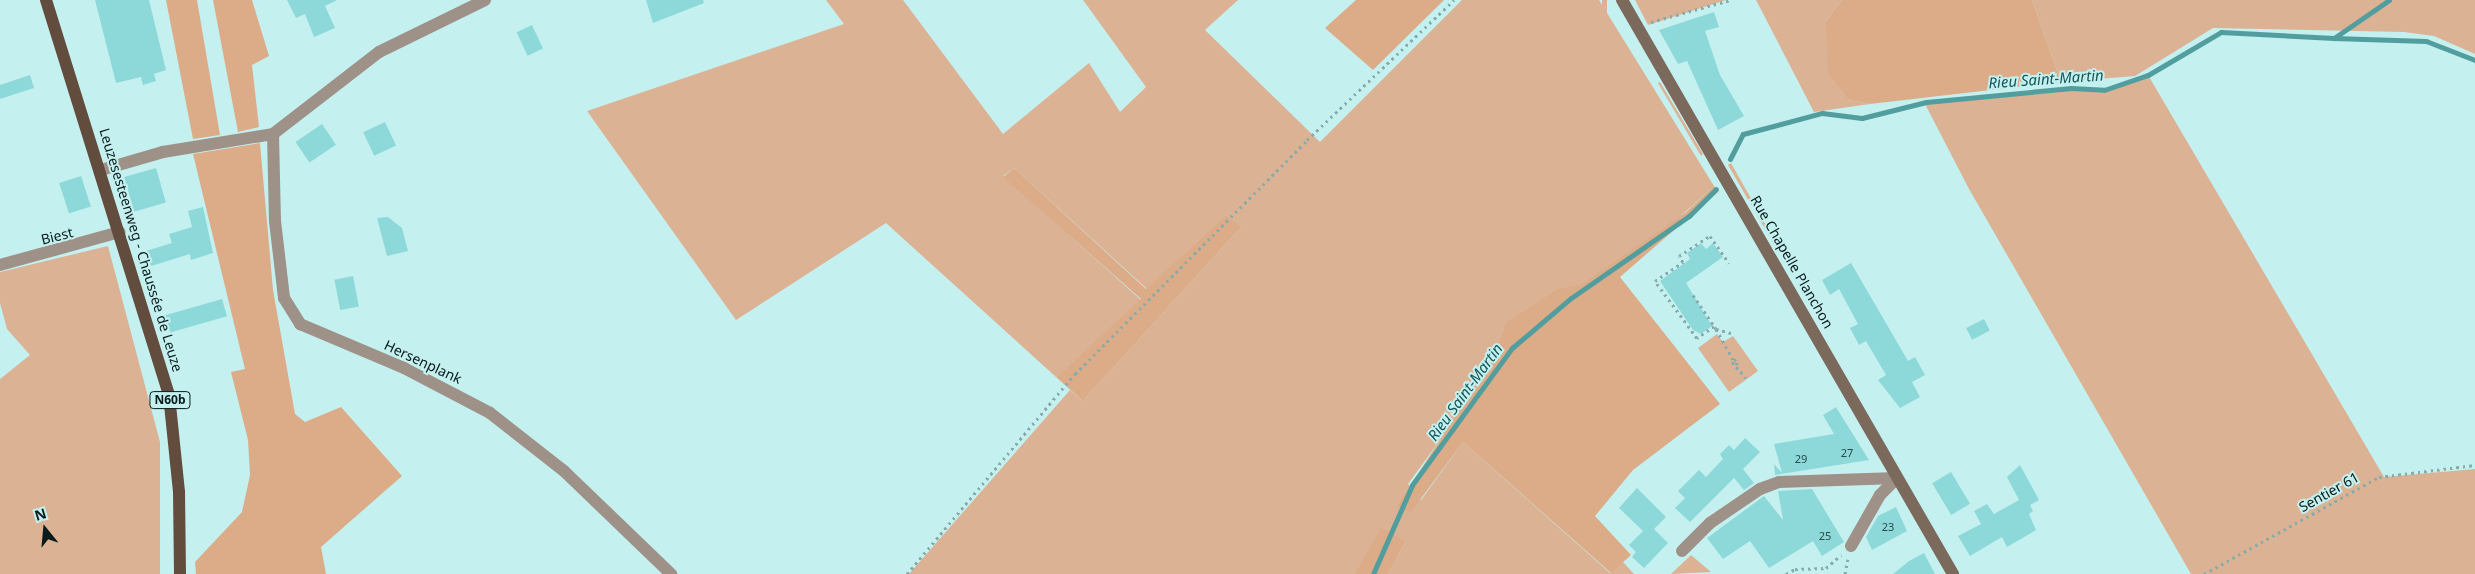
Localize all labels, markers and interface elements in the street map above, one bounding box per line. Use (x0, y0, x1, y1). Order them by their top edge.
water label: Rieu Saint-Martin (1988, 66, 2104, 92)
street label: Leuzesesteenweg - Chaussée de Leuze (96, 126, 186, 374)
street label: Rue Chapelle Planchon (1747, 193, 1837, 331)
street label: Biest (39, 224, 75, 248)
street label: Hersenplank (382, 337, 464, 387)
water label: Rieu Saint-Martin (1424, 340, 1506, 444)
road number: N60b (149, 390, 191, 410)
house number: 27 (1841, 446, 1853, 460)
house number: 29 (1795, 452, 1807, 466)
street label: Sentier 61 (2296, 469, 2362, 515)
text: N (32, 503, 49, 525)
north arrow (20, 504, 70, 554)
house number: 23 (1882, 520, 1894, 534)
house number: 25 (1819, 529, 1831, 543)

